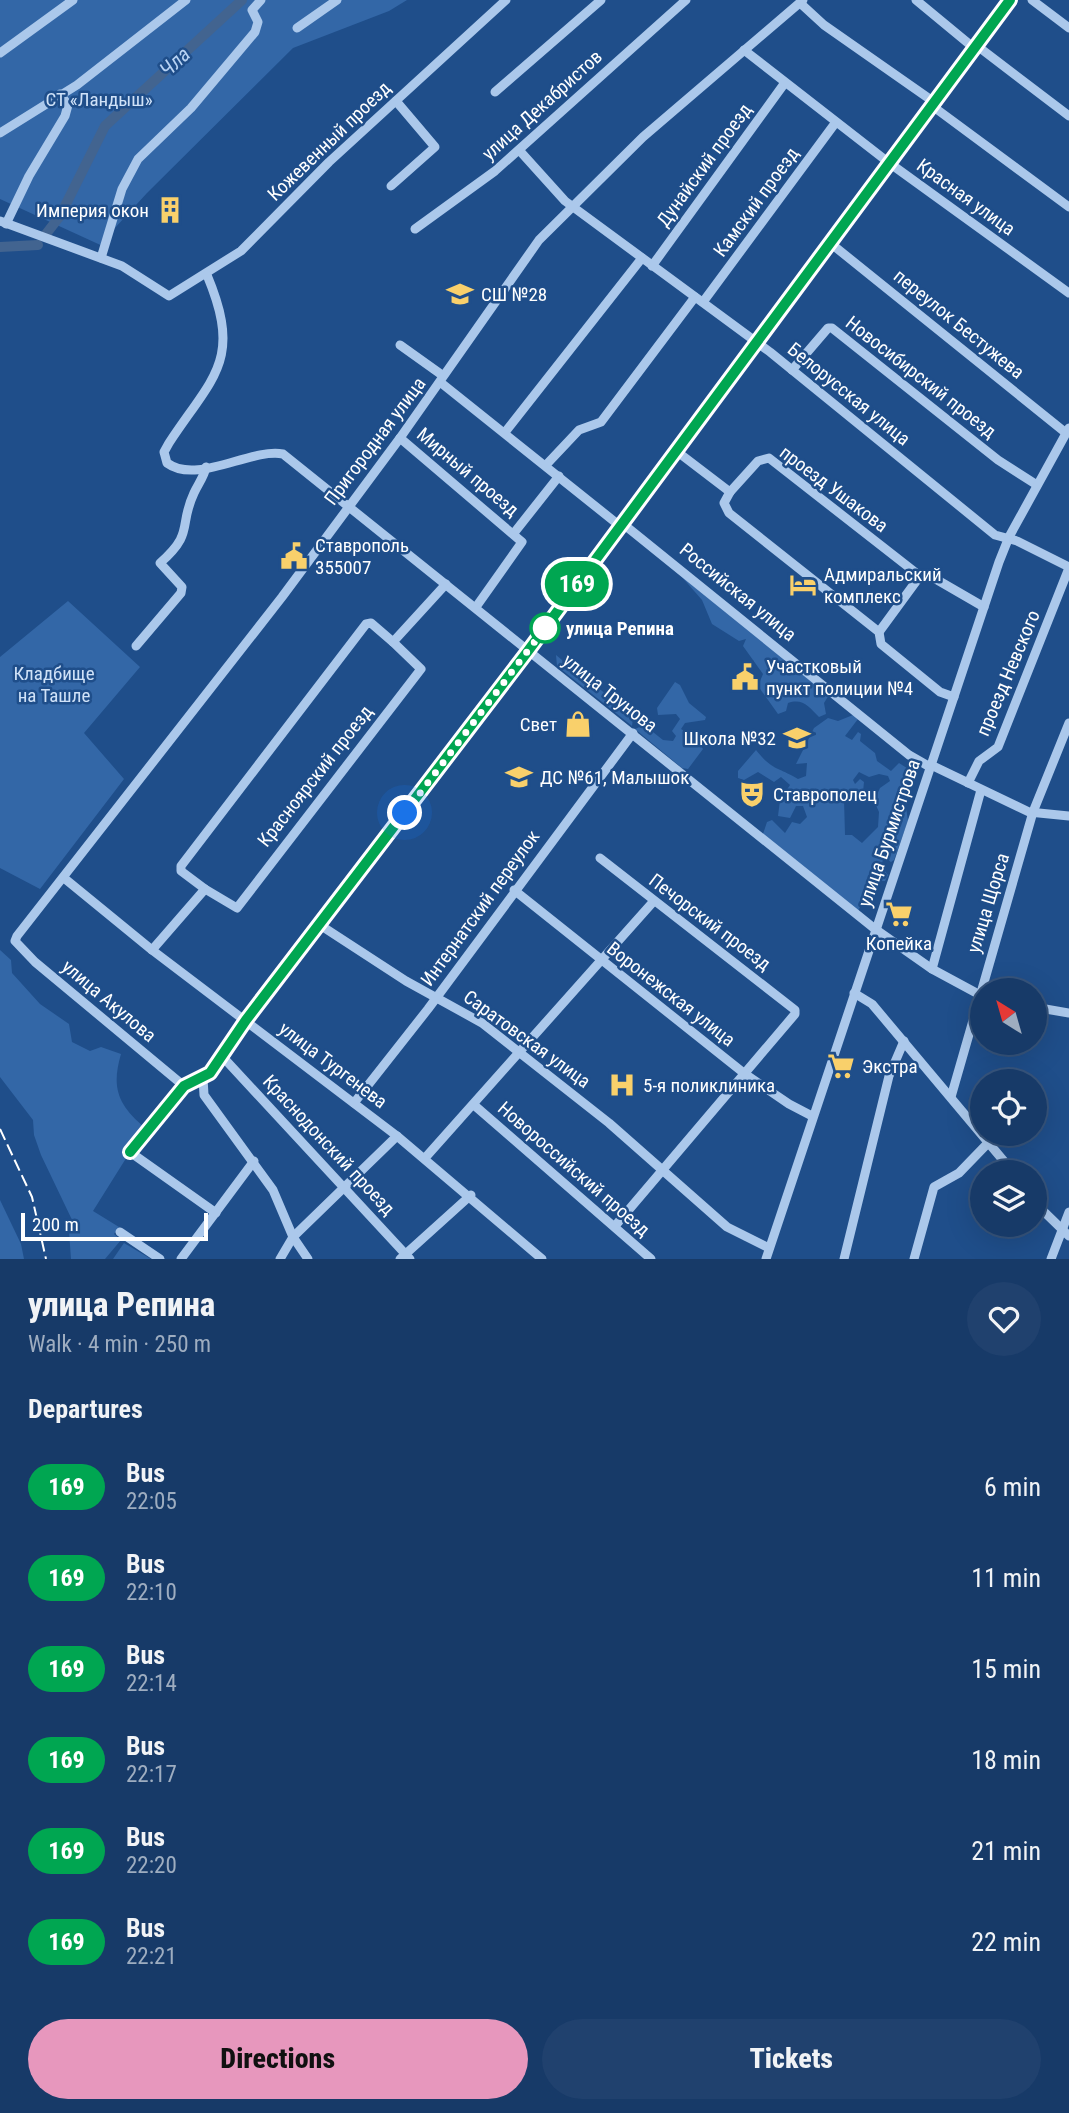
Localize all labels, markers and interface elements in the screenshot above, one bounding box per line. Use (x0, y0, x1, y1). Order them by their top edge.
water label: Чла (155, 42, 195, 82)
street label: улица Декабристов (477, 45, 607, 165)
street label: Кожевенный проезд (263, 76, 395, 206)
park label: СТ «Ландыш» (45, 88, 153, 111)
street label: Дунайский проезд (652, 99, 756, 231)
street label: Камский проезд (709, 143, 803, 261)
street label: Красная улица (912, 154, 1020, 240)
building icon: Империя окон (155, 195, 185, 225)
place label: Империя окон (36, 199, 149, 222)
street label: переулок Бестужева (889, 264, 1029, 384)
school or university icon: СШ №28 (445, 279, 475, 309)
place label: СШ №28 (481, 283, 547, 306)
street label: Новосибирский проезд (841, 311, 1001, 443)
street label: Белорусская улица (783, 338, 915, 450)
street label: Пригородная улица (319, 373, 431, 509)
street label: Мирный проезд (412, 423, 524, 521)
street label: проезд Ушакова (775, 441, 893, 537)
place label: Ставрополь 355007 (315, 534, 409, 579)
street label: Российская улица (675, 538, 801, 646)
public building icon: Ставрополь 355007 (279, 541, 309, 571)
line badge: 169 (537, 561, 617, 607)
place label: Адмиральский комплекс (824, 563, 942, 608)
text: 169 (559, 570, 595, 598)
hotel icon: Адмиральский комплекс (788, 570, 818, 600)
street label: проезд Невского (971, 607, 1045, 739)
marker: улица Репина (530, 613, 560, 643)
place label: улица Репина (566, 617, 674, 640)
street label: улица Трунова (558, 649, 662, 737)
place label: Участковый пункт полиции №4 (766, 655, 913, 700)
park label: Кладбище на Ташле (13, 662, 95, 707)
public building icon: Участковый пункт полиции №4 (730, 662, 760, 692)
street label: Красноярский проезд (253, 701, 377, 851)
shop icon: Свет (563, 709, 593, 739)
place label: Свет (520, 713, 557, 736)
school or university icon: Школа №32 (782, 723, 812, 753)
place label: Школа №32 (683, 727, 776, 750)
street label: улица Бурмистрова (853, 756, 925, 910)
school or university icon: ДС №61, Малышок (504, 762, 534, 792)
place label: ДС №61, Малышок (540, 766, 689, 789)
theatre icon: Ставрополец (737, 779, 767, 809)
place label: Ставрополец (773, 783, 877, 806)
your location (387, 795, 422, 830)
street label: Интернатский переулок (416, 825, 544, 991)
street label: улица Щорса (962, 850, 1014, 956)
street label: Печорский проезд (645, 869, 775, 975)
supermarket icon: Копейка (884, 899, 914, 929)
place label: Копейка (866, 932, 932, 955)
street label: Воронежская улица (602, 937, 740, 1051)
street label: улица Акулова (57, 955, 161, 1047)
north arrow (970, 978, 1046, 1055)
map controls (970, 978, 1047, 1237)
street label: Саратовская улица (459, 985, 595, 1093)
street label: улица Тургенева (274, 1017, 392, 1113)
supermarket icon: Экстра (826, 1051, 856, 1081)
place label: Экстра (862, 1055, 918, 1078)
button: locate (970, 1069, 1047, 1146)
street label: Краснодонский проезд (258, 1070, 400, 1220)
hospital icon: 5-я поликлиника (607, 1070, 637, 1100)
place label: 5-я поликлиника (643, 1074, 775, 1097)
street label: Новороссийский проезд (493, 1097, 655, 1241)
button: layers (970, 1160, 1047, 1237)
scale bar (21, 1210, 208, 1242)
text: 200 m (32, 1213, 79, 1236)
button: heart (967, 1282, 1041, 1356)
text: улица Репина (28, 1285, 215, 1324)
text: Walk · 4 min · 250 m (28, 1331, 211, 1358)
text: Departures (28, 1394, 143, 1424)
text: Bus (126, 1458, 165, 1488)
text: 6 min (984, 1472, 1041, 1502)
text: 169 (48, 1473, 85, 1501)
text: 22:05 (126, 1488, 177, 1515)
text: Bus (126, 1549, 165, 1579)
text: 11 min (971, 1563, 1041, 1593)
text: 169 (48, 1564, 85, 1592)
text: 22:10 (126, 1579, 177, 1606)
text: Bus (126, 1640, 165, 1670)
text: 15 min (971, 1654, 1041, 1684)
text: 169 (48, 1655, 85, 1683)
text: 22:14 (126, 1670, 177, 1697)
text: Bus (126, 1731, 165, 1761)
text: 18 min (971, 1745, 1041, 1775)
text: 169 (48, 1746, 85, 1774)
text: 22:17 (126, 1761, 177, 1788)
text: Bus (126, 1822, 165, 1852)
text: 21 min (971, 1836, 1041, 1866)
text: 169 (48, 1837, 85, 1865)
text: 22:20 (126, 1852, 177, 1879)
text: Bus (126, 1913, 165, 1943)
text: 22 min (971, 1927, 1041, 1957)
text: 169 (48, 1928, 85, 1956)
text: 22:21 (126, 1943, 177, 1970)
button: Directions (28, 2019, 528, 2099)
button: Tickets (542, 2019, 1041, 2099)

